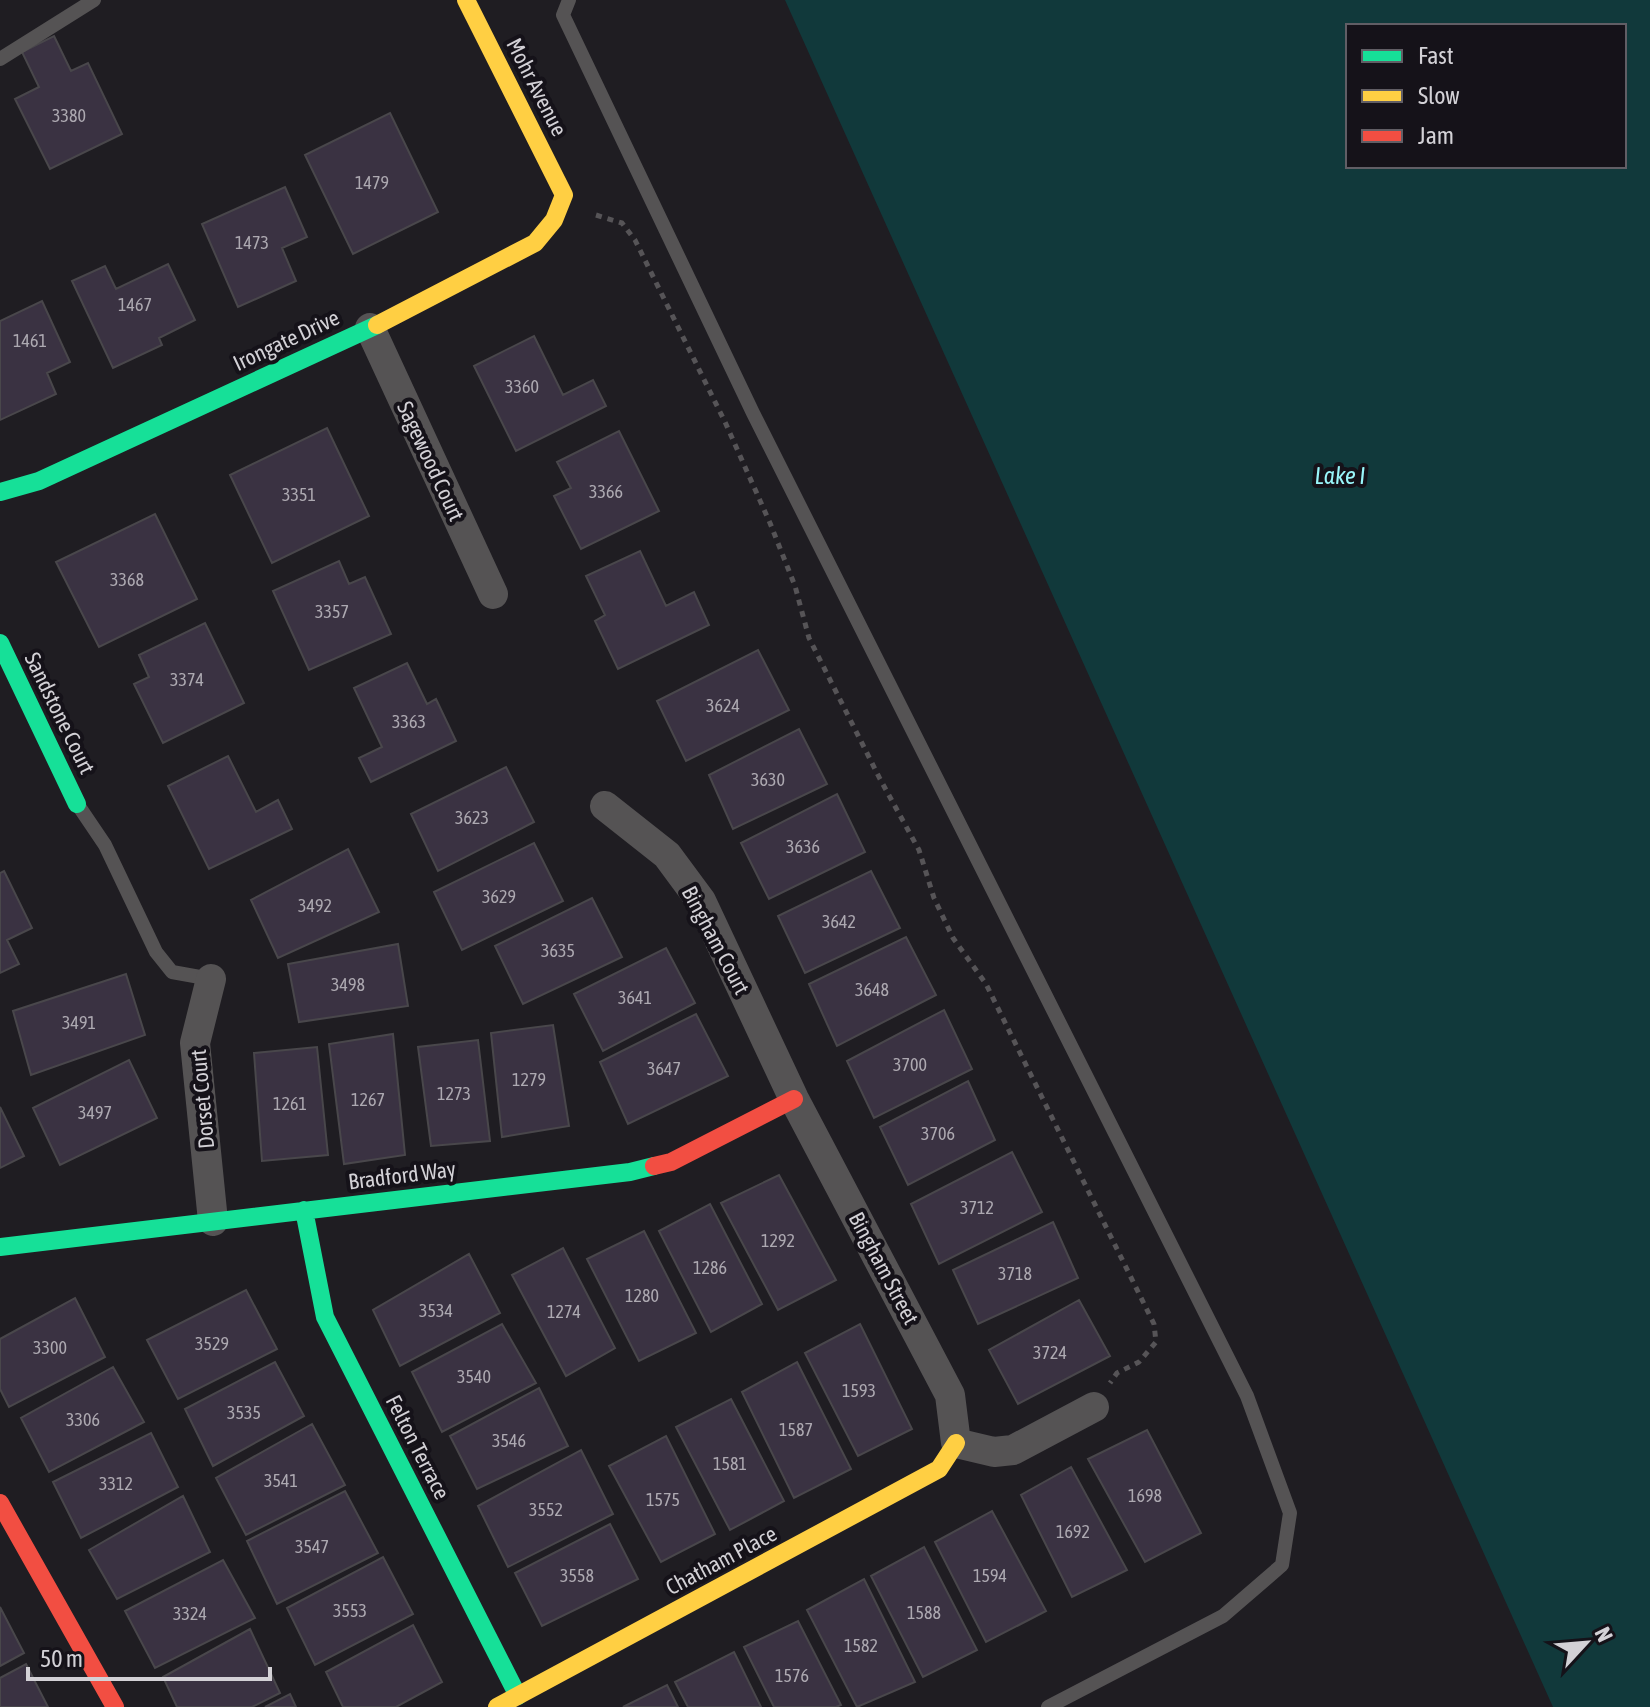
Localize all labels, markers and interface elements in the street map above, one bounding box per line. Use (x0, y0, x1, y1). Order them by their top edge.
legend (1346, 24, 1626, 168)
street label: Mohr Avenue (501, 34, 573, 140)
text: Fast (1418, 42, 1454, 69)
text: Slow (1418, 82, 1460, 109)
house number: 3380 (52, 105, 86, 126)
text: Jam (1418, 122, 1454, 149)
house number: 1479 (355, 172, 389, 193)
house number: 1473 (235, 232, 269, 253)
house number: 1467 (118, 294, 152, 315)
street label: Irongate Drive (229, 304, 343, 376)
house number: 1461 (13, 330, 47, 351)
house number: 3360 (505, 376, 539, 397)
street label: Sagewood Court (392, 397, 470, 525)
water label: Lake I (1315, 462, 1365, 489)
house number: 3366 (589, 481, 623, 502)
house number: 3351 (282, 484, 316, 505)
house number: 3368 (110, 569, 144, 590)
house number: 3357 (315, 601, 349, 622)
street label: Sandstone Court (19, 648, 101, 778)
house number: 3374 (170, 669, 204, 690)
house number: 3624 (706, 695, 740, 716)
house number: 3363 (392, 711, 426, 732)
house number: 3630 (751, 769, 785, 790)
house number: 3623 (455, 807, 489, 828)
house number: 3636 (786, 836, 820, 857)
street label: Bingham Court (677, 881, 755, 999)
house number: 3629 (482, 886, 516, 907)
house number: 3492 (298, 895, 332, 916)
house number: 3642 (822, 911, 856, 932)
house number: 3635 (541, 940, 575, 961)
house number: 3498 (331, 974, 365, 995)
house number: 3648 (855, 979, 889, 1000)
house number: 3641 (618, 987, 652, 1008)
house number: 3491 (62, 1012, 96, 1033)
street label: Dorset Court (185, 1048, 219, 1150)
house number: 3700 (893, 1054, 927, 1075)
house number: 3647 (647, 1058, 681, 1079)
house number: 1279 (512, 1069, 546, 1090)
house number: 1273 (437, 1083, 471, 1104)
house number: 1267 (351, 1089, 385, 1110)
house number: 1261 (273, 1093, 307, 1114)
house number: 3497 (78, 1102, 112, 1123)
house number: 3706 (921, 1123, 955, 1144)
street label: Bradford Way (347, 1156, 457, 1194)
house number: 3712 (960, 1197, 994, 1218)
street label: Bingham Street (843, 1207, 925, 1329)
house number: 1292 (761, 1230, 795, 1251)
house number: 1286 (693, 1257, 727, 1278)
house number: 3718 (998, 1263, 1032, 1284)
house number: 1280 (625, 1285, 659, 1306)
house number: 3534 (419, 1300, 453, 1321)
house number: 1274 (547, 1301, 581, 1322)
house number: 3529 (195, 1333, 229, 1354)
house number: 3300 (33, 1337, 67, 1358)
house number: 3724 (1033, 1342, 1067, 1363)
house number: 3540 (457, 1366, 491, 1387)
house number: 1593 (842, 1380, 876, 1401)
street label: Felton Terrace (381, 1390, 455, 1504)
house number: 3535 (227, 1402, 261, 1423)
house number: 3306 (66, 1409, 100, 1430)
house number: 1587 (779, 1419, 813, 1440)
house number: 3546 (492, 1430, 526, 1451)
house number: 1581 (713, 1453, 747, 1474)
house number: 3541 (264, 1470, 298, 1491)
house number: 3312 (99, 1473, 133, 1494)
house number: 1698 (1128, 1485, 1162, 1506)
house number: 1575 (646, 1489, 680, 1510)
house number: 3552 (529, 1499, 563, 1520)
street label: Chatham Place (661, 1520, 781, 1600)
house number: 1692 (1056, 1521, 1090, 1542)
house number: 3547 (295, 1536, 329, 1557)
house number: 3558 (560, 1565, 594, 1586)
house number: 1594 (973, 1565, 1007, 1586)
house number: 3553 (333, 1600, 367, 1621)
house number: 1588 (907, 1602, 941, 1623)
house number: 3324 (173, 1603, 207, 1624)
north arrow (1546, 1603, 1626, 1683)
text: N (1589, 1623, 1619, 1646)
scale bar (28, 1631, 270, 1681)
house number: 1582 (844, 1635, 878, 1656)
text: 50 m (40, 1645, 83, 1672)
house number: 1576 (775, 1665, 809, 1686)

